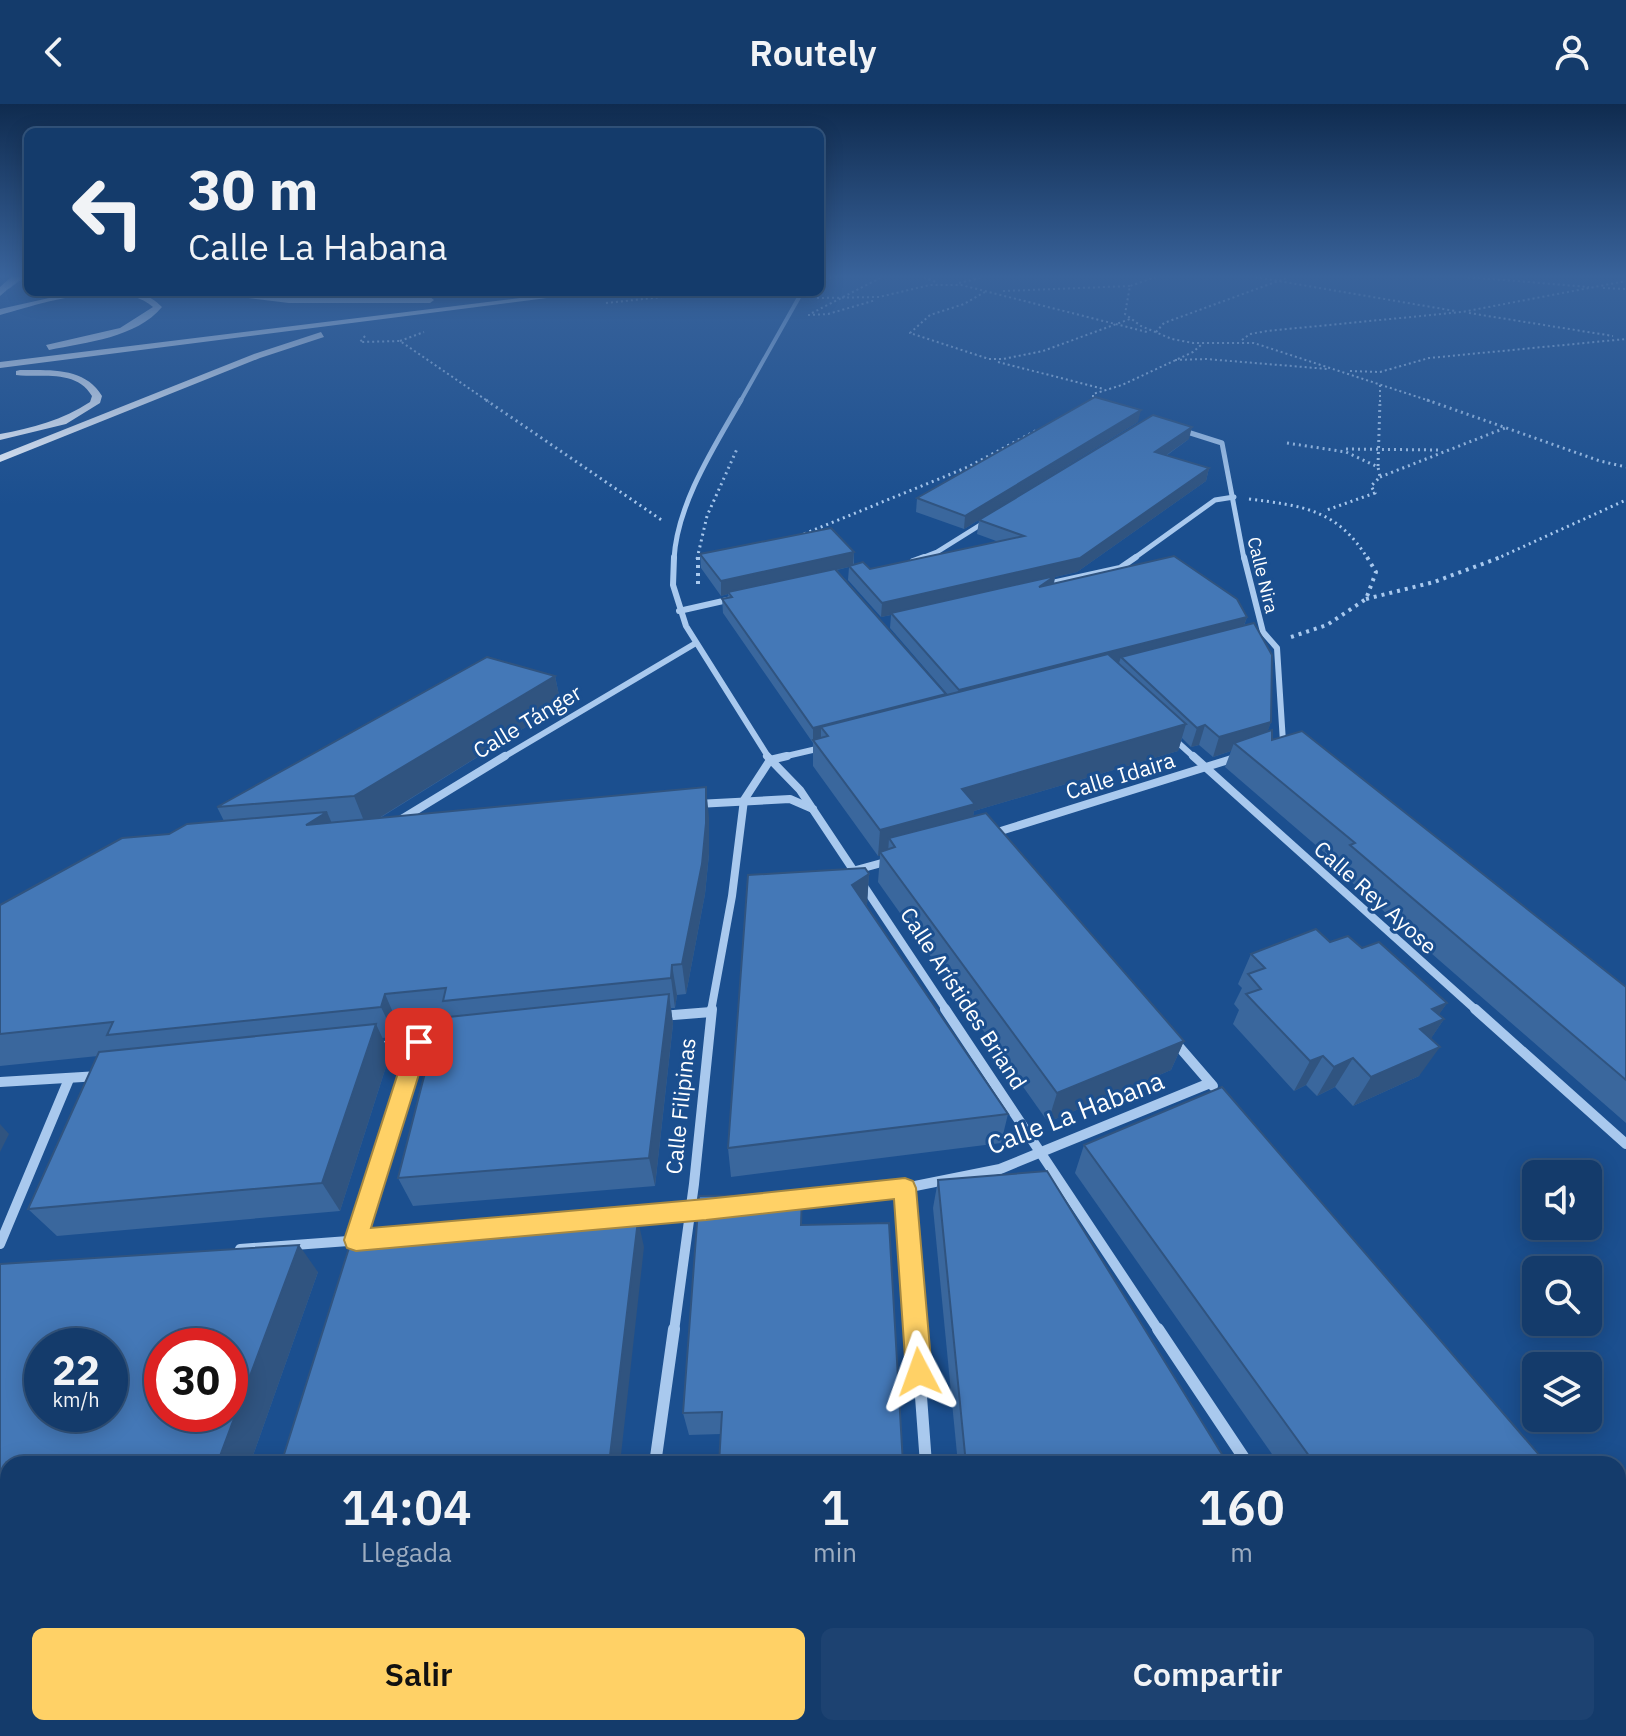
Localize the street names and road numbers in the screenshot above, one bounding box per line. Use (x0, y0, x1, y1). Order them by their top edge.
street label: Calle Nira (1242, 534, 1284, 616)
street label: Calle Tánger (467, 677, 587, 765)
street label: Calle Idaira (1062, 745, 1178, 805)
street label: Calle Rey Ayose (1308, 834, 1444, 960)
street label: Calle Arístides Briand (894, 901, 1034, 1095)
street label: Calle Filipinas (658, 1036, 702, 1176)
street label: Calle La Habana (981, 1063, 1169, 1161)

